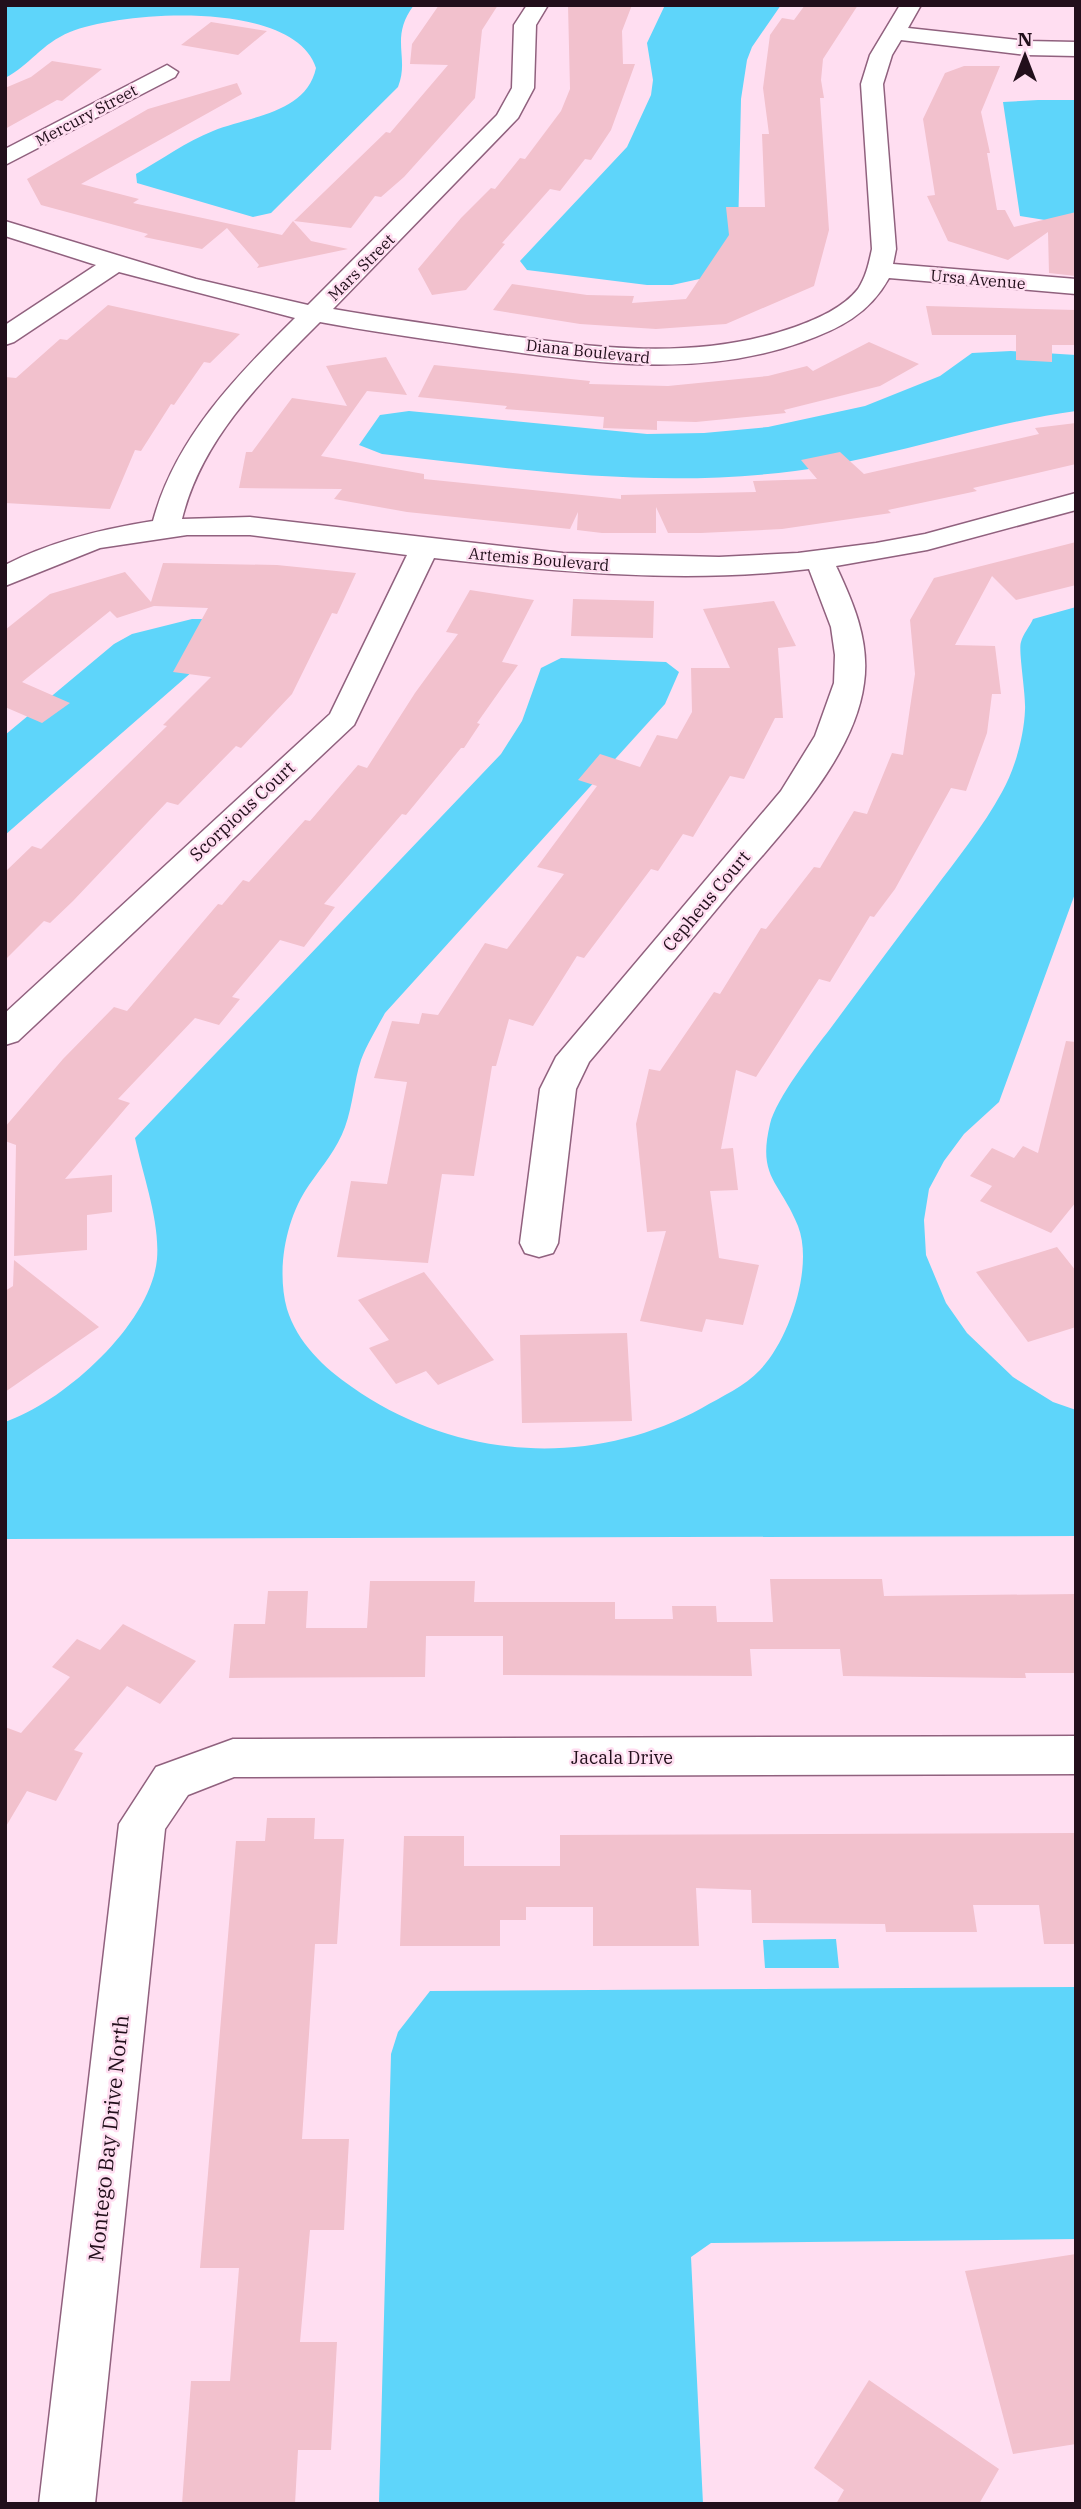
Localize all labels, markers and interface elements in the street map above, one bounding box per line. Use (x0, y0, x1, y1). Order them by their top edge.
north arrow (990, 21, 1060, 91)
text: N (1017, 27, 1033, 51)
street label: Mercury Street (32, 80, 141, 150)
street label: Mars Street (323, 229, 399, 305)
street label: Ursa Avenue (930, 265, 1026, 293)
street label: Diana Boulevard (525, 335, 651, 367)
street label: Artemis Boulevard (468, 543, 610, 575)
street label: Scorpious Court (184, 756, 300, 866)
street label: Cepheus Court (657, 846, 755, 956)
street label: Jacala Drive (571, 1746, 673, 1769)
street label: Montego Bay Drive North (81, 2013, 135, 2263)

